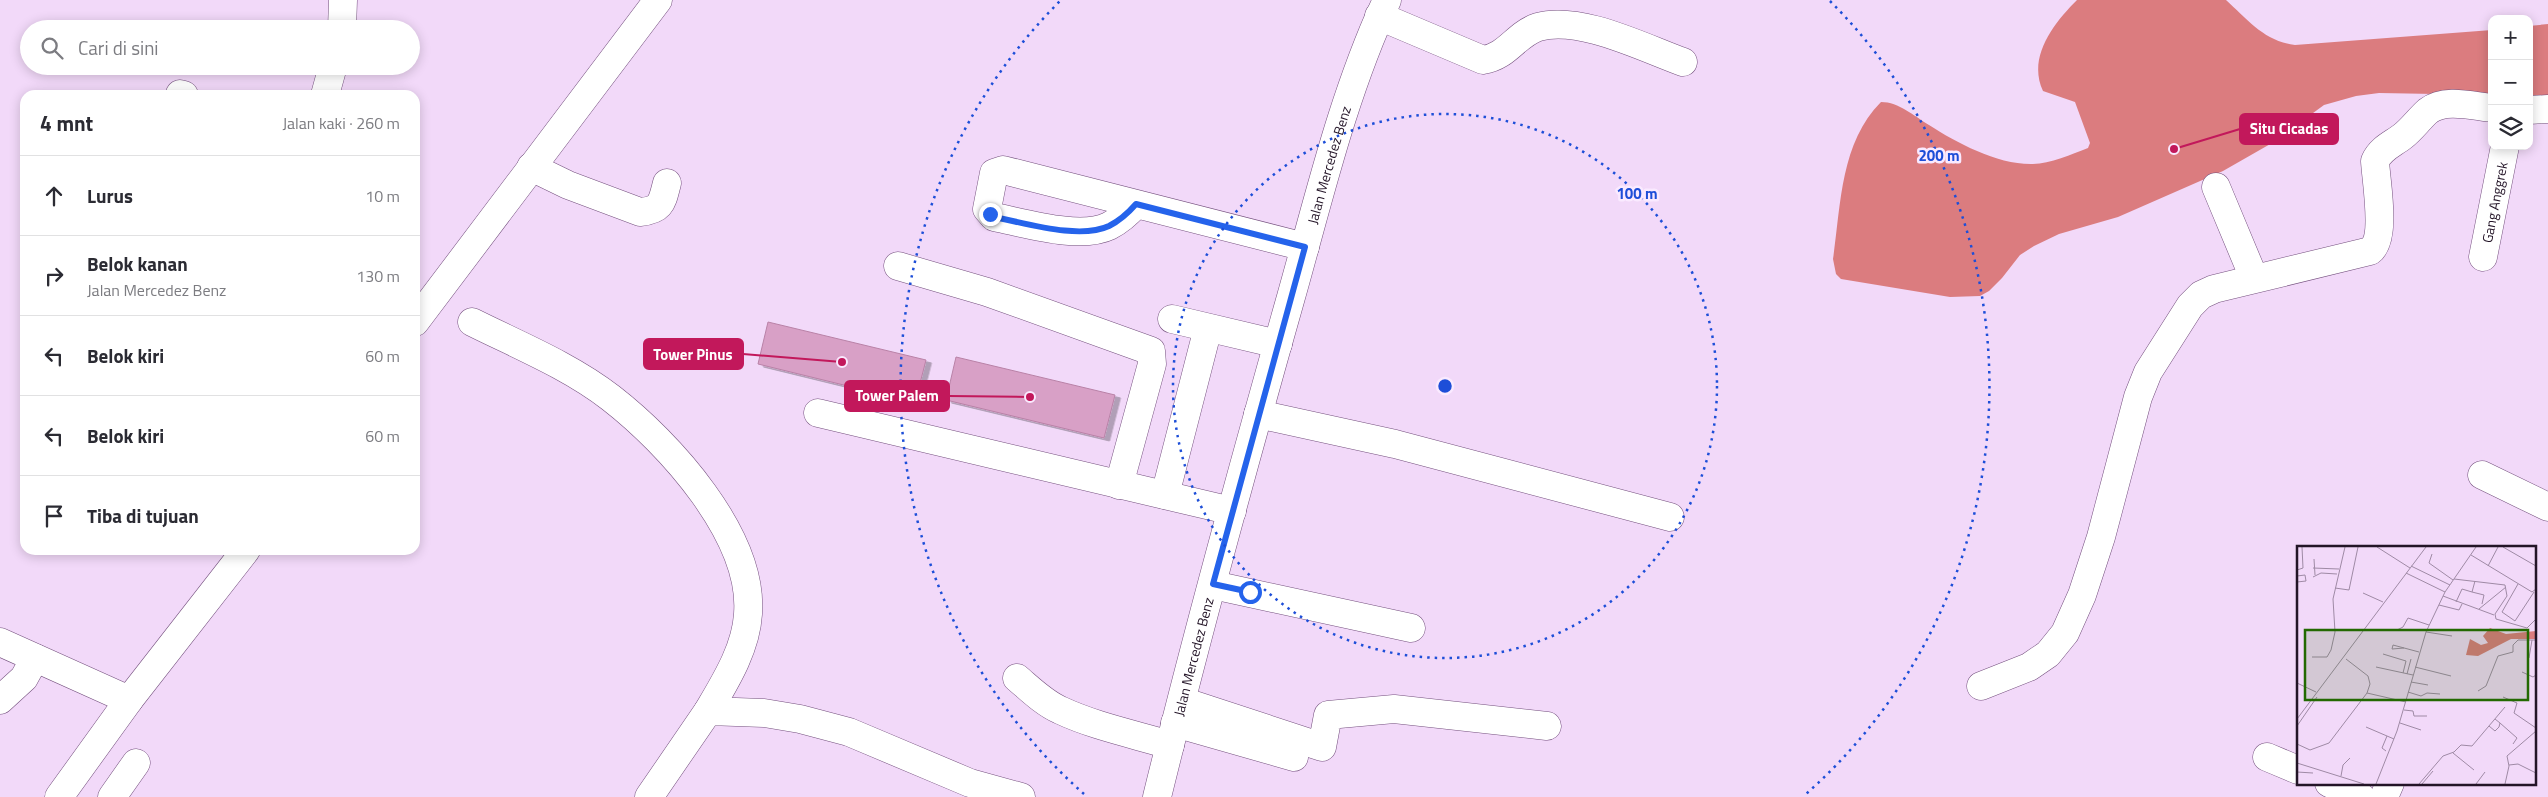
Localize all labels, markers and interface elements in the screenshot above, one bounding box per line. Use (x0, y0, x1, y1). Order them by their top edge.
map controls (2488, 15, 2533, 150)
button: + (2488, 15, 2533, 60)
search box (20, 20, 420, 75)
text: Cari di sini (78, 33, 159, 62)
icon: search (38, 34, 66, 62)
button: − (2488, 60, 2533, 105)
street label: Jalan Mercedez Benz (1301, 103, 1356, 226)
button: layers (2488, 105, 2533, 150)
text: 4 mnt (40, 107, 93, 139)
text: Jalan kaki · 260 m (282, 111, 400, 135)
callout: Situ Cicadas (2240, 114, 2338, 144)
text: Situ Cicadas (2250, 117, 2328, 140)
text: 200 m (1918, 144, 1960, 167)
street label: Gang Anggrek (2476, 159, 2512, 244)
text: Lurus (87, 181, 133, 210)
icon: ahead (40, 182, 68, 210)
text: 100 m (1616, 182, 1658, 205)
text: 10 m (365, 184, 400, 208)
route end (979, 203, 1002, 226)
text: Belok kanan (87, 249, 188, 278)
icon: right (40, 262, 68, 290)
text: 130 m (356, 264, 400, 288)
text: Jalan Mercedez Benz (87, 278, 226, 302)
callout: Tower Pinus (644, 339, 743, 369)
text: Belok kiri (87, 341, 164, 370)
icon: left (40, 342, 68, 370)
text: Tower Pinus (653, 343, 733, 366)
text: 60 m (365, 344, 400, 368)
centre of rings (1436, 377, 1454, 395)
callout: Tower Palem (845, 381, 949, 411)
text: Tower Palem (855, 384, 939, 407)
text: Belok kiri (87, 421, 164, 450)
icon: left (40, 422, 68, 450)
text: 60 m (365, 424, 400, 448)
text: Tiba di tujuan (87, 501, 199, 530)
icon: arrive (40, 502, 68, 530)
inset map (2297, 546, 2536, 784)
route start (1239, 581, 1262, 604)
street label: Jalan Mercedez Benz (1167, 595, 1218, 718)

